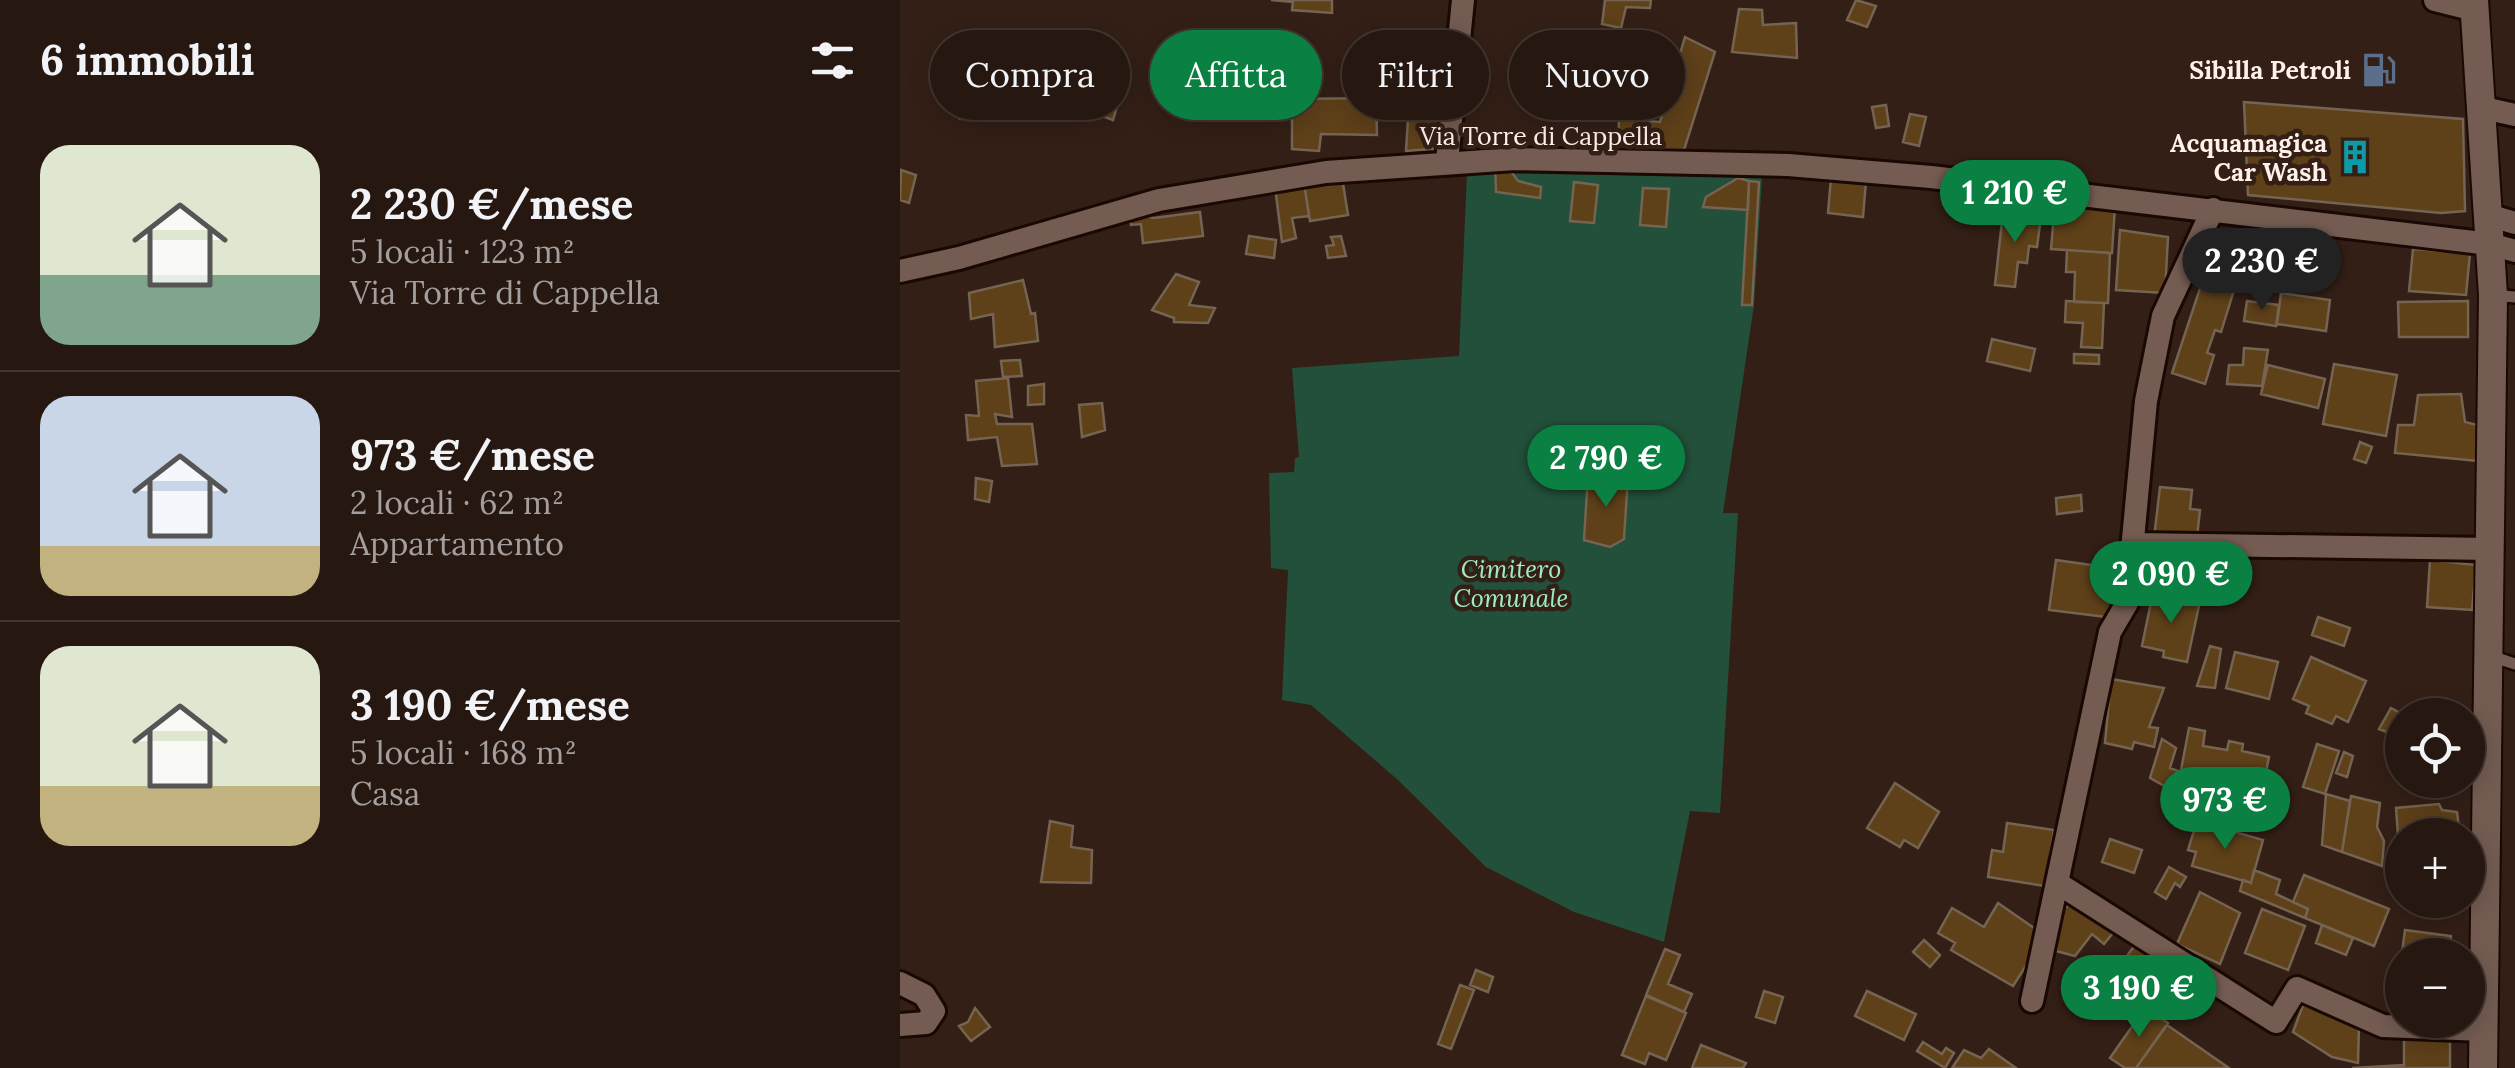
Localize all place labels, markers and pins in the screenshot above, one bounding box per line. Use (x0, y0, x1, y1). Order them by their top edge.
fuel station icon: Sibilla Petroli (2360, 51, 2398, 89)
place label: Sibilla Petroli (2189, 54, 2351, 86)
place label: Acquamagica Car Wash (2170, 127, 2327, 188)
building icon: Acquamagica Car Wash (2336, 138, 2374, 176)
pin: 1 210 € (1923, 160, 2107, 245)
pin: 2 230 € (2170, 228, 2354, 313)
pin: 2 790 € (1514, 425, 1698, 510)
pin: 2 090 € (2079, 541, 2263, 626)
pin: 973 € (2155, 767, 2295, 852)
pin: 3 190 € (2047, 955, 2231, 1040)

